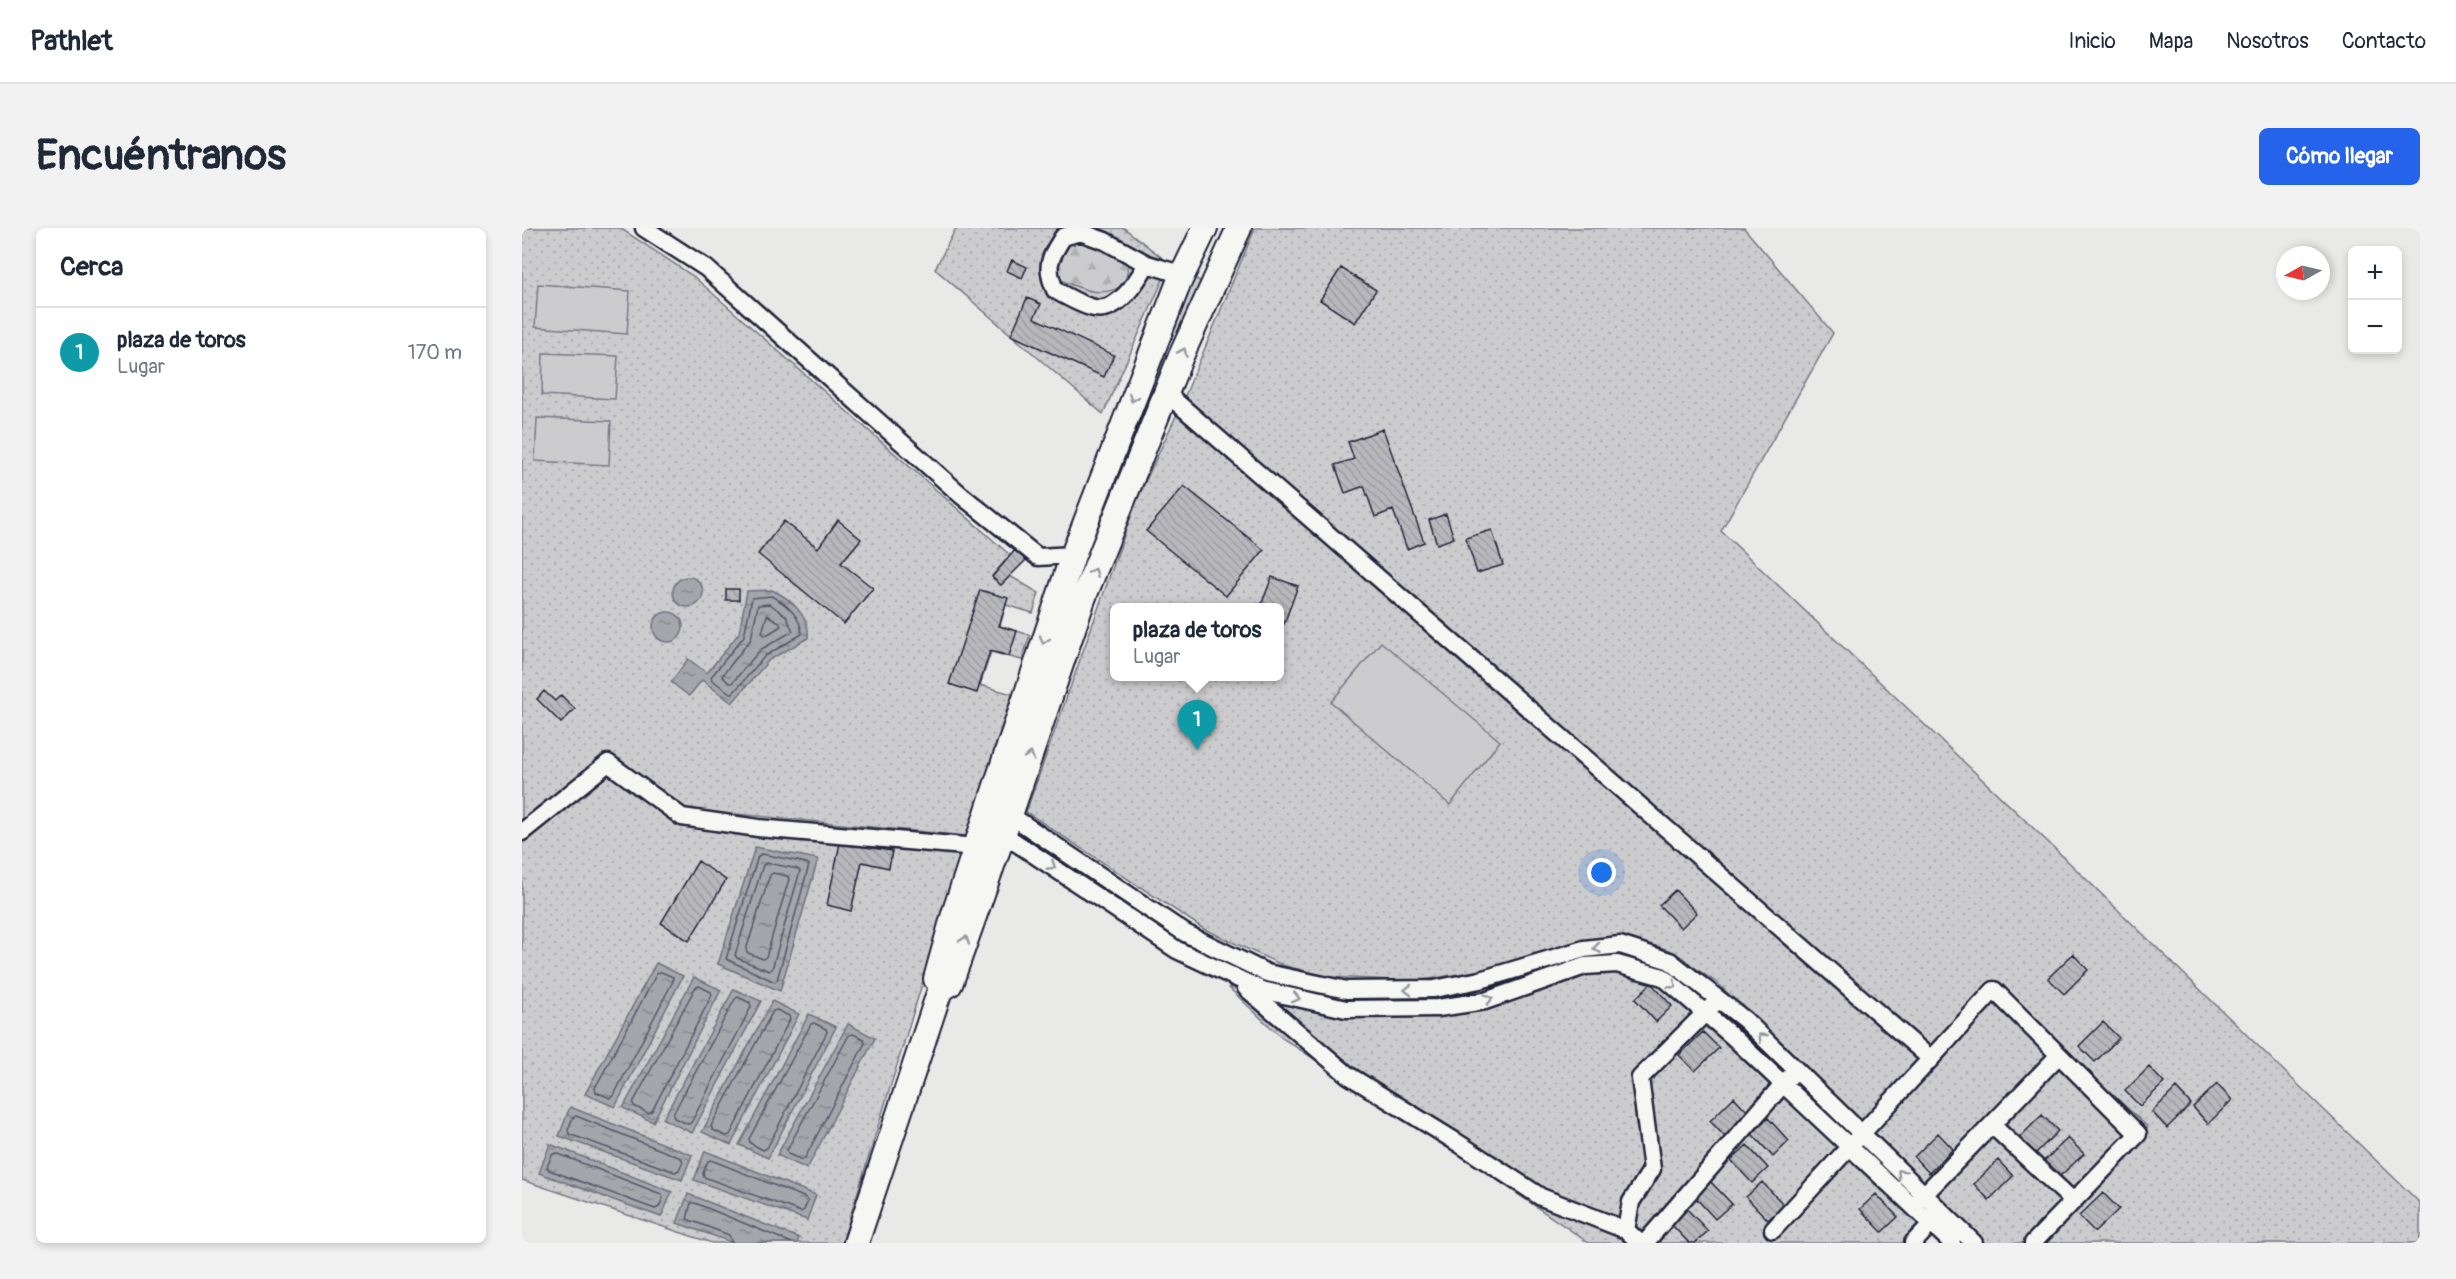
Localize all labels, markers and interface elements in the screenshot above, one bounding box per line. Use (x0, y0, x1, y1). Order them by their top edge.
text: Pathlet (30, 24, 113, 59)
text: Inicio (2069, 28, 2116, 55)
text: Mapa (2149, 28, 2193, 55)
text: Nosotros (2226, 28, 2309, 55)
text: Contacto (2342, 28, 2426, 55)
button: Cómo llegar (2259, 128, 2420, 185)
text: Encuéntranos (36, 130, 286, 182)
north arrow (2276, 246, 2330, 300)
map controls (2348, 246, 2402, 354)
button: + (2348, 246, 2402, 300)
text: Cerca (60, 251, 123, 283)
button: − (2348, 300, 2402, 354)
text: plaza de toros (117, 326, 246, 354)
text: 1 (76, 340, 83, 365)
text: 170 m (408, 340, 462, 365)
one-way arrow (1176, 348, 1188, 359)
text: Lugar (117, 354, 165, 379)
one-way arrow (1128, 391, 1140, 402)
one-way arrow (1087, 567, 1099, 578)
popup (1110, 603, 1284, 681)
text: plaza de toros (1133, 616, 1261, 644)
one-way arrow (1039, 634, 1052, 645)
text: Lugar (1133, 644, 1181, 669)
pin: 1 (1178, 700, 1216, 750)
one-way arrow (1022, 751, 1035, 762)
your location (1587, 858, 1616, 887)
one-way arrow (1045, 859, 1056, 870)
one-way arrow (958, 935, 971, 946)
one-way arrow (1592, 941, 1602, 953)
one-way arrow (1666, 978, 1677, 989)
one-way arrow (1403, 983, 1412, 996)
one-way arrow (1291, 990, 1301, 1003)
one-way arrow (1483, 994, 1494, 1006)
one-way arrow (1759, 1033, 1770, 1044)
one-way arrow (1898, 1170, 1909, 1181)

